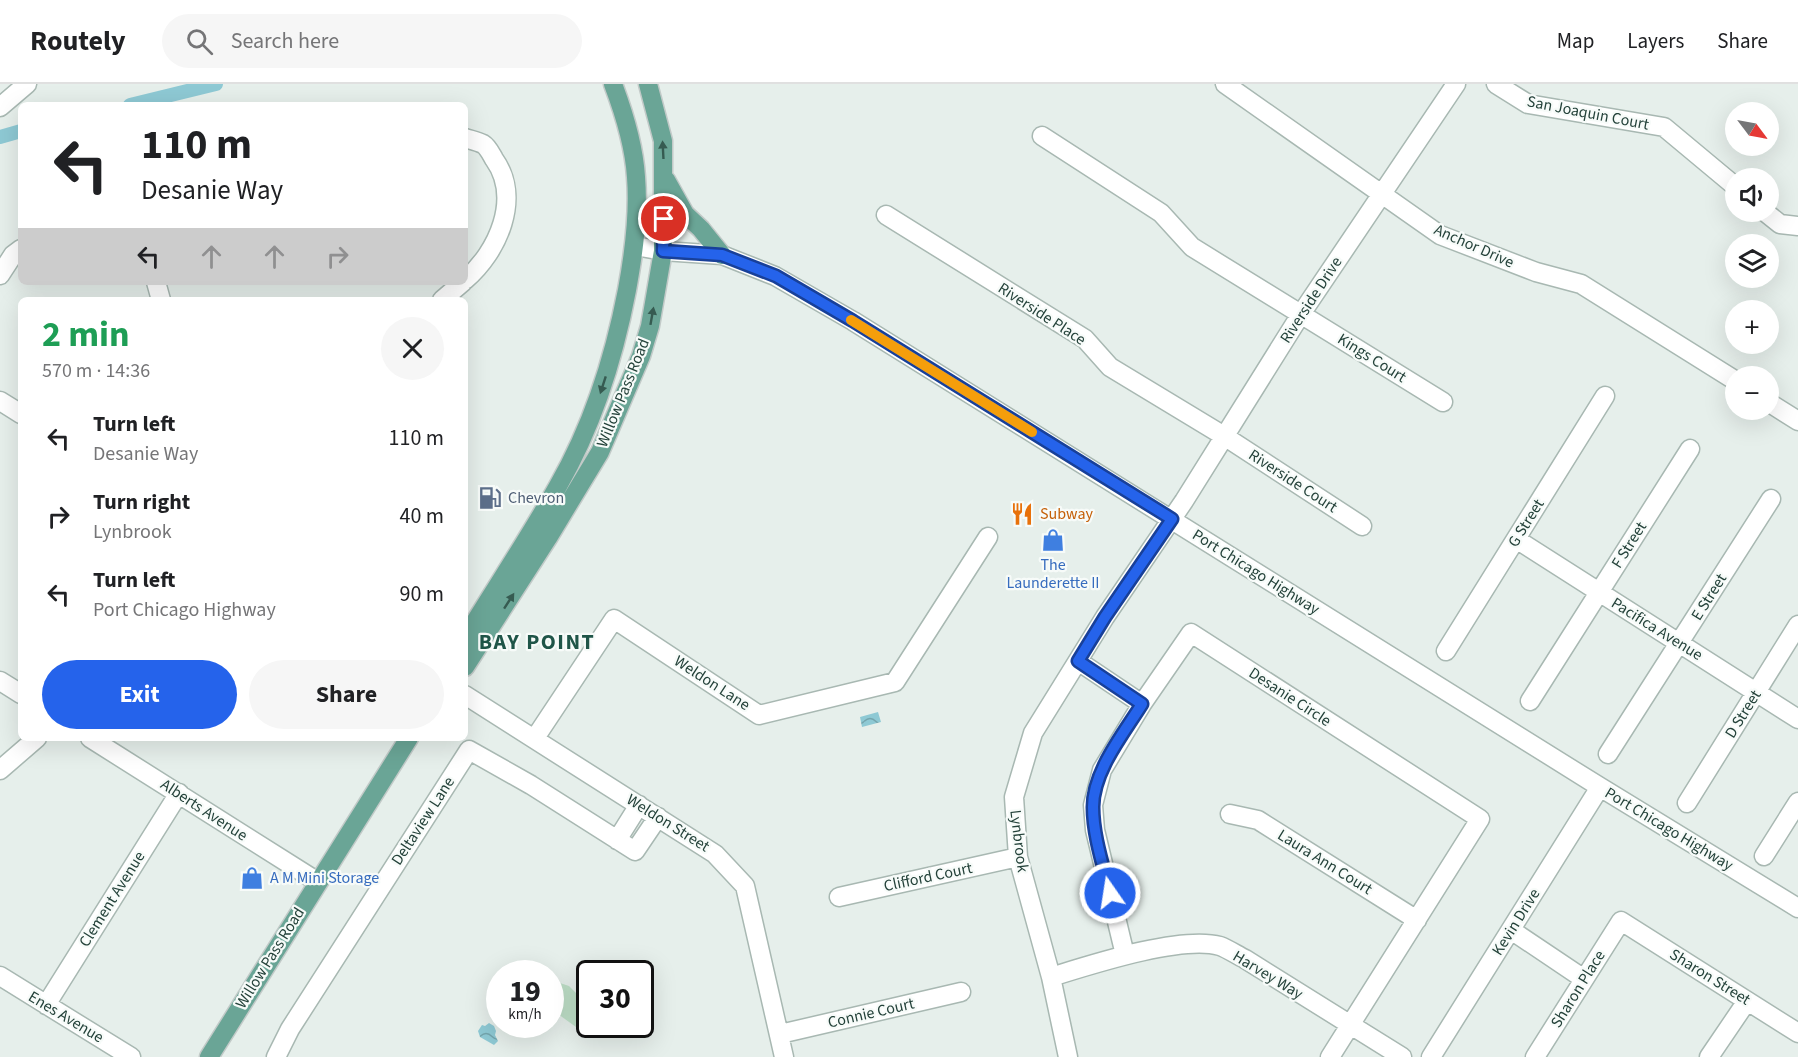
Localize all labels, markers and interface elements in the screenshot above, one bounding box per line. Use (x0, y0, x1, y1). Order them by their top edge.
search box (162, 14, 582, 68)
text: Routely (30, 21, 126, 61)
icon: search (183, 25, 216, 58)
text: Search here (231, 25, 339, 57)
text: Map (1557, 26, 1594, 56)
text: Layers (1627, 26, 1684, 56)
text: Share (1717, 26, 1768, 56)
street label: San Joaquin Court (1525, 90, 1651, 136)
north arrow (1725, 102, 1779, 156)
map controls (1725, 102, 1779, 420)
text: 110 m (141, 115, 252, 175)
icon: left (42, 126, 120, 204)
one-way arrow (659, 141, 668, 160)
button: sound (1725, 168, 1779, 222)
text: Desanie Way (141, 171, 283, 210)
pin (638, 193, 689, 244)
icon: arrive (647, 202, 680, 235)
street label: Anchor Drive (1430, 219, 1518, 273)
button: layers (1725, 234, 1779, 288)
icon: left (132, 240, 165, 273)
icon: ahead (195, 240, 228, 273)
icon: ahead (258, 240, 291, 273)
icon: right (321, 240, 354, 273)
street label: Riverside Drive (1275, 252, 1347, 348)
street label: Riverside Place (994, 277, 1090, 351)
button: + (1725, 300, 1779, 354)
one-way arrow (648, 306, 657, 325)
text: 2 min (42, 309, 130, 360)
button: close (381, 317, 444, 380)
street label: Kings Court (1333, 328, 1411, 388)
street label: Willow Pass Road (591, 335, 655, 451)
text: 570 m · 14:36 (42, 357, 150, 385)
button: − (1725, 366, 1779, 420)
one-way arrow (598, 376, 607, 394)
text: Turn left (93, 408, 175, 440)
icon: left (42, 422, 75, 455)
text: 110 m (389, 422, 444, 454)
text: Desanie Way (93, 440, 198, 468)
street label: Riverside Court (1244, 444, 1342, 518)
fuel station icon: Chevron (477, 485, 503, 511)
text: Turn right (93, 486, 190, 518)
place label: Chevron (508, 487, 564, 509)
street label: G Street (1503, 494, 1550, 551)
icon: right (42, 500, 75, 533)
text: 40 m (399, 500, 444, 532)
restaurant icon: Subway (1009, 501, 1035, 527)
place label: Subway (1040, 503, 1093, 525)
street label: F Street (1606, 517, 1652, 573)
text: Lynbrook (93, 518, 172, 546)
street label: Port Chicago Highway (1188, 524, 1324, 620)
shop icon: The Launderette II (1040, 527, 1066, 553)
place label: The Launderette II (1006, 554, 1100, 594)
text: Turn left (93, 564, 175, 596)
street label: E Street (1686, 569, 1732, 625)
icon: left (42, 578, 75, 611)
text: 90 m (399, 578, 444, 610)
street label: Pacifica Avenue (1607, 592, 1707, 666)
one-way arrow (503, 593, 514, 609)
text: Port Chicago Highway (93, 596, 276, 624)
district label: BAY POINT (479, 626, 595, 658)
street label: Weldon Lane (670, 650, 754, 716)
button: Exit (42, 660, 237, 729)
button: Share (249, 660, 444, 729)
street label: Desanie Circle (1245, 662, 1336, 732)
street label: D Street (1720, 685, 1767, 742)
street label: Deltaview Lane (386, 772, 460, 870)
street label: Alberts Avenue (156, 774, 252, 846)
street label: Port Chicago Highway (1601, 782, 1738, 876)
street label: Weldon Street (622, 789, 714, 858)
street label: Lynbrook (1004, 808, 1034, 874)
street label: Laura Ann Court (1273, 824, 1377, 900)
street label: Clement Avenue (74, 847, 150, 951)
street label: Clifford Court (882, 857, 975, 897)
position arrow (1078, 861, 1142, 925)
shop icon: A M Mini Storage (239, 865, 265, 891)
place label: A M Mini Storage (270, 867, 379, 889)
street label: Kevin Drive (1487, 884, 1545, 960)
street label: Willow Pass Road (230, 903, 310, 1013)
street label: Sharon Street (1665, 943, 1755, 1011)
street label: Harvey Way (1229, 945, 1308, 1005)
street label: Sharon Place (1546, 946, 1611, 1032)
speed limit sign: 30 (576, 960, 654, 1038)
text: 19 (509, 970, 541, 1013)
street label: Enes Avenue (24, 986, 108, 1048)
street label: Connie Court (826, 992, 917, 1034)
text: km/h (508, 1004, 542, 1025)

